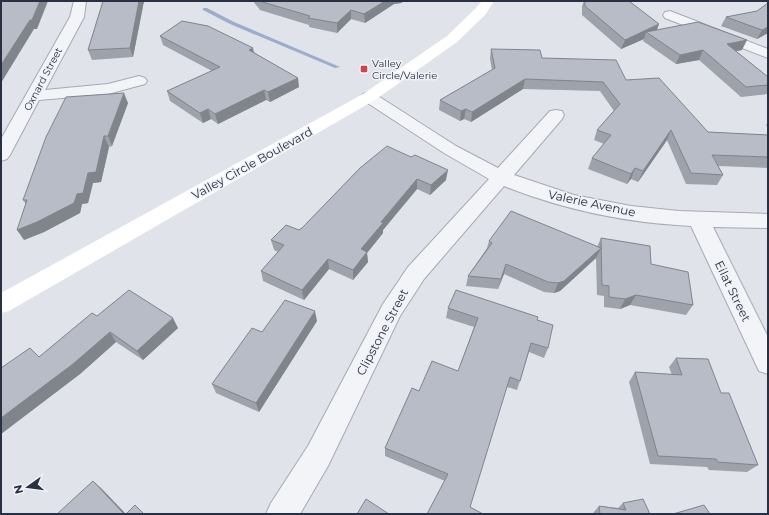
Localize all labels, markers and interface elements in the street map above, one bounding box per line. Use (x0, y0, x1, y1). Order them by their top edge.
street label: Oxnard Street (21, 45, 65, 113)
place label: Valley Circle/Valerie (372, 57, 437, 82)
marker: Valley Circle/Valerie (359, 64, 369, 74)
street label: Valley Circle Boulevard (189, 123, 315, 203)
street label: Valerie Avenue (547, 186, 637, 220)
street label: Eilat Street (712, 258, 754, 324)
street label: Clipstone Street (353, 286, 411, 378)
north arrow (8, 467, 48, 507)
text: N (10, 483, 26, 495)

